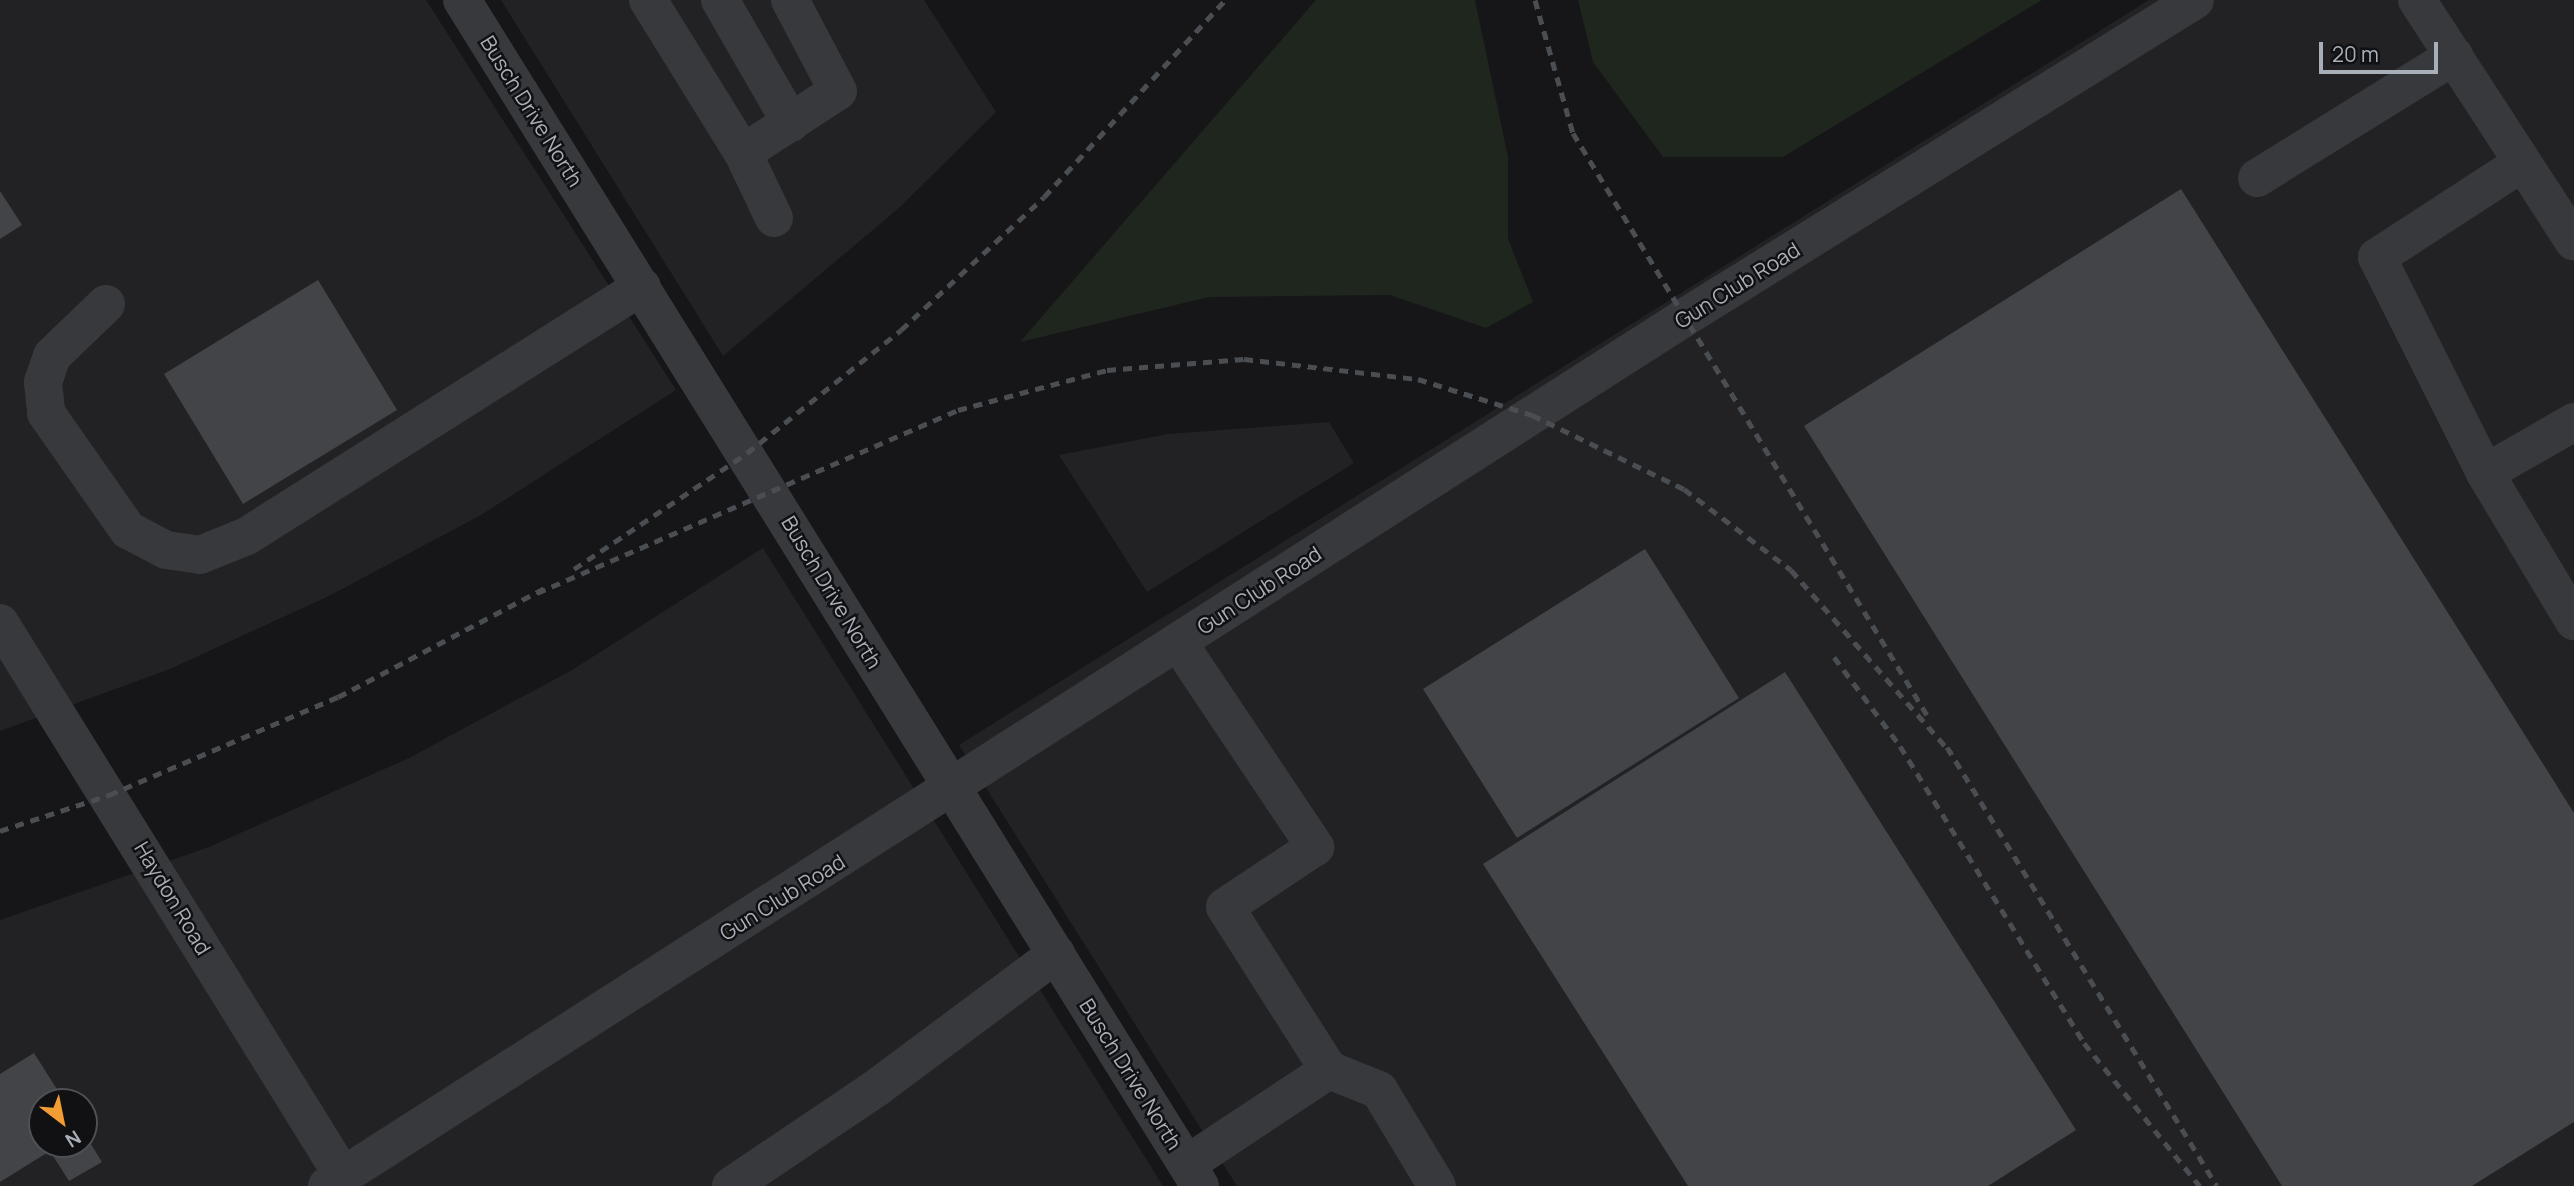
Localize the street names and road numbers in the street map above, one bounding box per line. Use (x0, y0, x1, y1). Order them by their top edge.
street label: Busch Drive North (475, 31, 589, 191)
street label: Gun Club Road (1670, 236, 1804, 334)
street label: Busch Drive North (777, 511, 887, 673)
street label: Gun Club Road (1192, 541, 1326, 639)
street label: Haydon Road (129, 837, 217, 959)
street label: Gun Club Road (715, 848, 849, 946)
street label: Busch Drive North (1074, 994, 1188, 1154)

